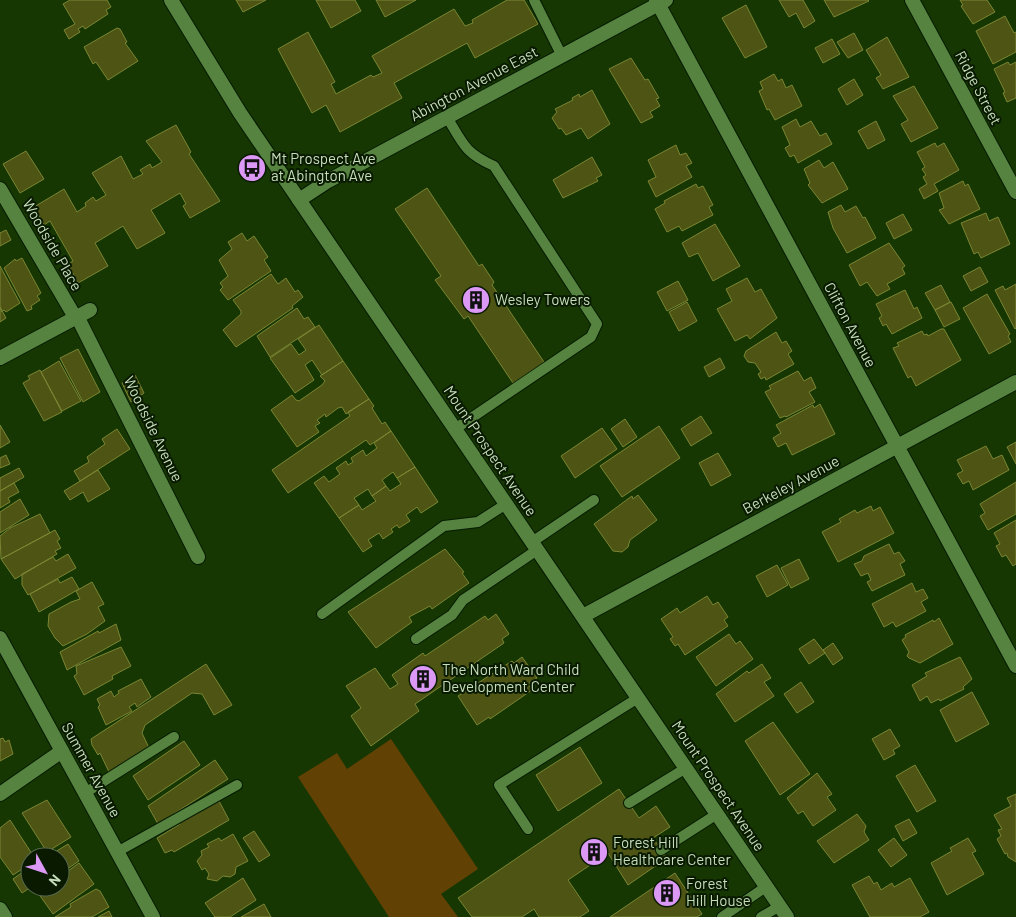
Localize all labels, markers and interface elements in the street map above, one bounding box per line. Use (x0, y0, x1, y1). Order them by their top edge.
street label: Abington Avenue East (407, 42, 540, 124)
street label: Ridge Street (952, 47, 1006, 128)
place label: Mt Prospect Ave at Abington Ave (271, 149, 376, 184)
bus stop icon: Mt Prospect Ave at Abington Ave (237, 153, 267, 183)
street label: Woodside Place (19, 195, 86, 294)
street label: Clifton Avenue (821, 279, 881, 370)
building icon: Wesley Towers (461, 285, 491, 315)
place label: Wesley Towers (495, 290, 590, 308)
street label: Woodside Avenue (121, 373, 187, 484)
street label: Mount Prospect Avenue (441, 382, 541, 519)
street label: Berkeley Avenue (739, 451, 842, 517)
place label: The North Ward Child Development Center (442, 660, 579, 695)
building icon: The North Ward Child Development Center (408, 664, 438, 694)
street label: Mount Prospect Avenue (669, 717, 769, 854)
street label: Summer Avenue (58, 719, 125, 820)
place label: Forest Hill Healthcare Center (613, 833, 732, 868)
building icon: Forest Hill Healthcare Center (579, 837, 609, 867)
north arrow (20, 847, 70, 897)
text: N (46, 872, 65, 890)
place label: Forest Hill House (686, 874, 751, 909)
building icon: Forest Hill House (652, 878, 682, 908)

